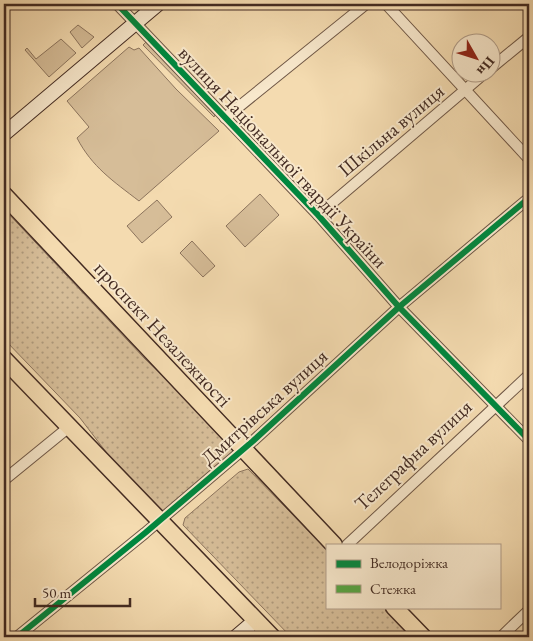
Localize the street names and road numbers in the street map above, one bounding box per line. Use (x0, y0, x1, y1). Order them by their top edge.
street label: вулиця Національної гвардії України (173, 40, 393, 274)
street label: Шкільна вулиця (333, 78, 449, 182)
street label: проспект Незалежності (89, 256, 237, 412)
street label: Дмитрівська вулиця (195, 343, 333, 471)
street label: Телеграфна вулиця (349, 394, 477, 516)

